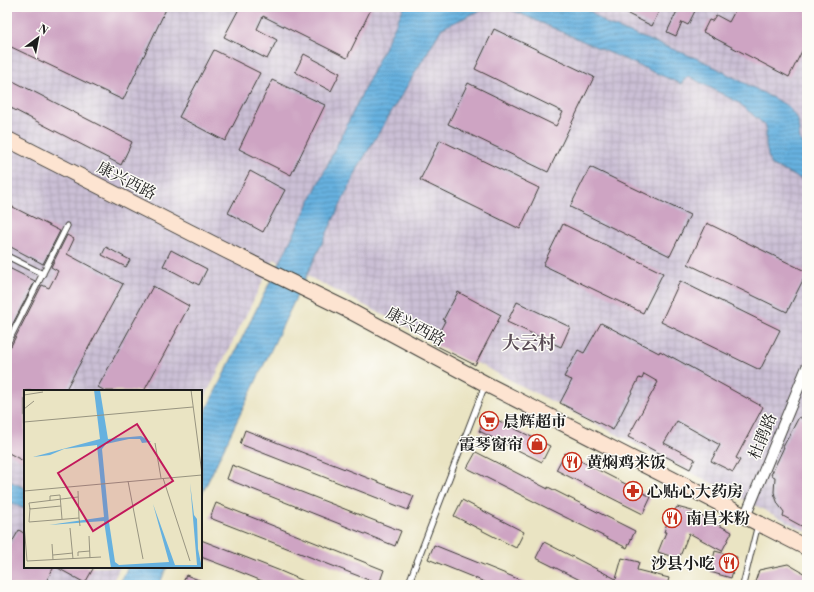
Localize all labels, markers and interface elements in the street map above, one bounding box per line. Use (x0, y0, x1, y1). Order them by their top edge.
north arrow (18, 18, 58, 58)
text: N (35, 22, 50, 39)
street label: 康兴西路 (93, 157, 160, 204)
street label: 康兴西路 (383, 303, 448, 351)
district label: 大云村 (502, 332, 556, 355)
inset map (24, 390, 202, 568)
supermarket icon: 晨辉超市 (478, 410, 500, 432)
street label: 杜鹃路 (745, 410, 781, 462)
place label: 晨辉超市 (503, 412, 567, 432)
shop icon: 霞琴窗帘 (526, 433, 548, 455)
place label: 霞琴窗帘 (459, 435, 523, 455)
restaurant icon: 黄焖鸡米饭 (561, 451, 583, 473)
place label: 黄焖鸡米饭 (586, 453, 666, 473)
pharmacy icon: 心贴心大药房 (622, 480, 644, 502)
place label: 心贴心大药房 (647, 482, 743, 502)
restaurant icon: 南昌米粉 (661, 507, 683, 529)
place label: 南昌米粉 (686, 509, 750, 529)
restaurant icon: 沙县小吃 (718, 552, 740, 574)
place label: 沙县小吃 (651, 554, 715, 574)

